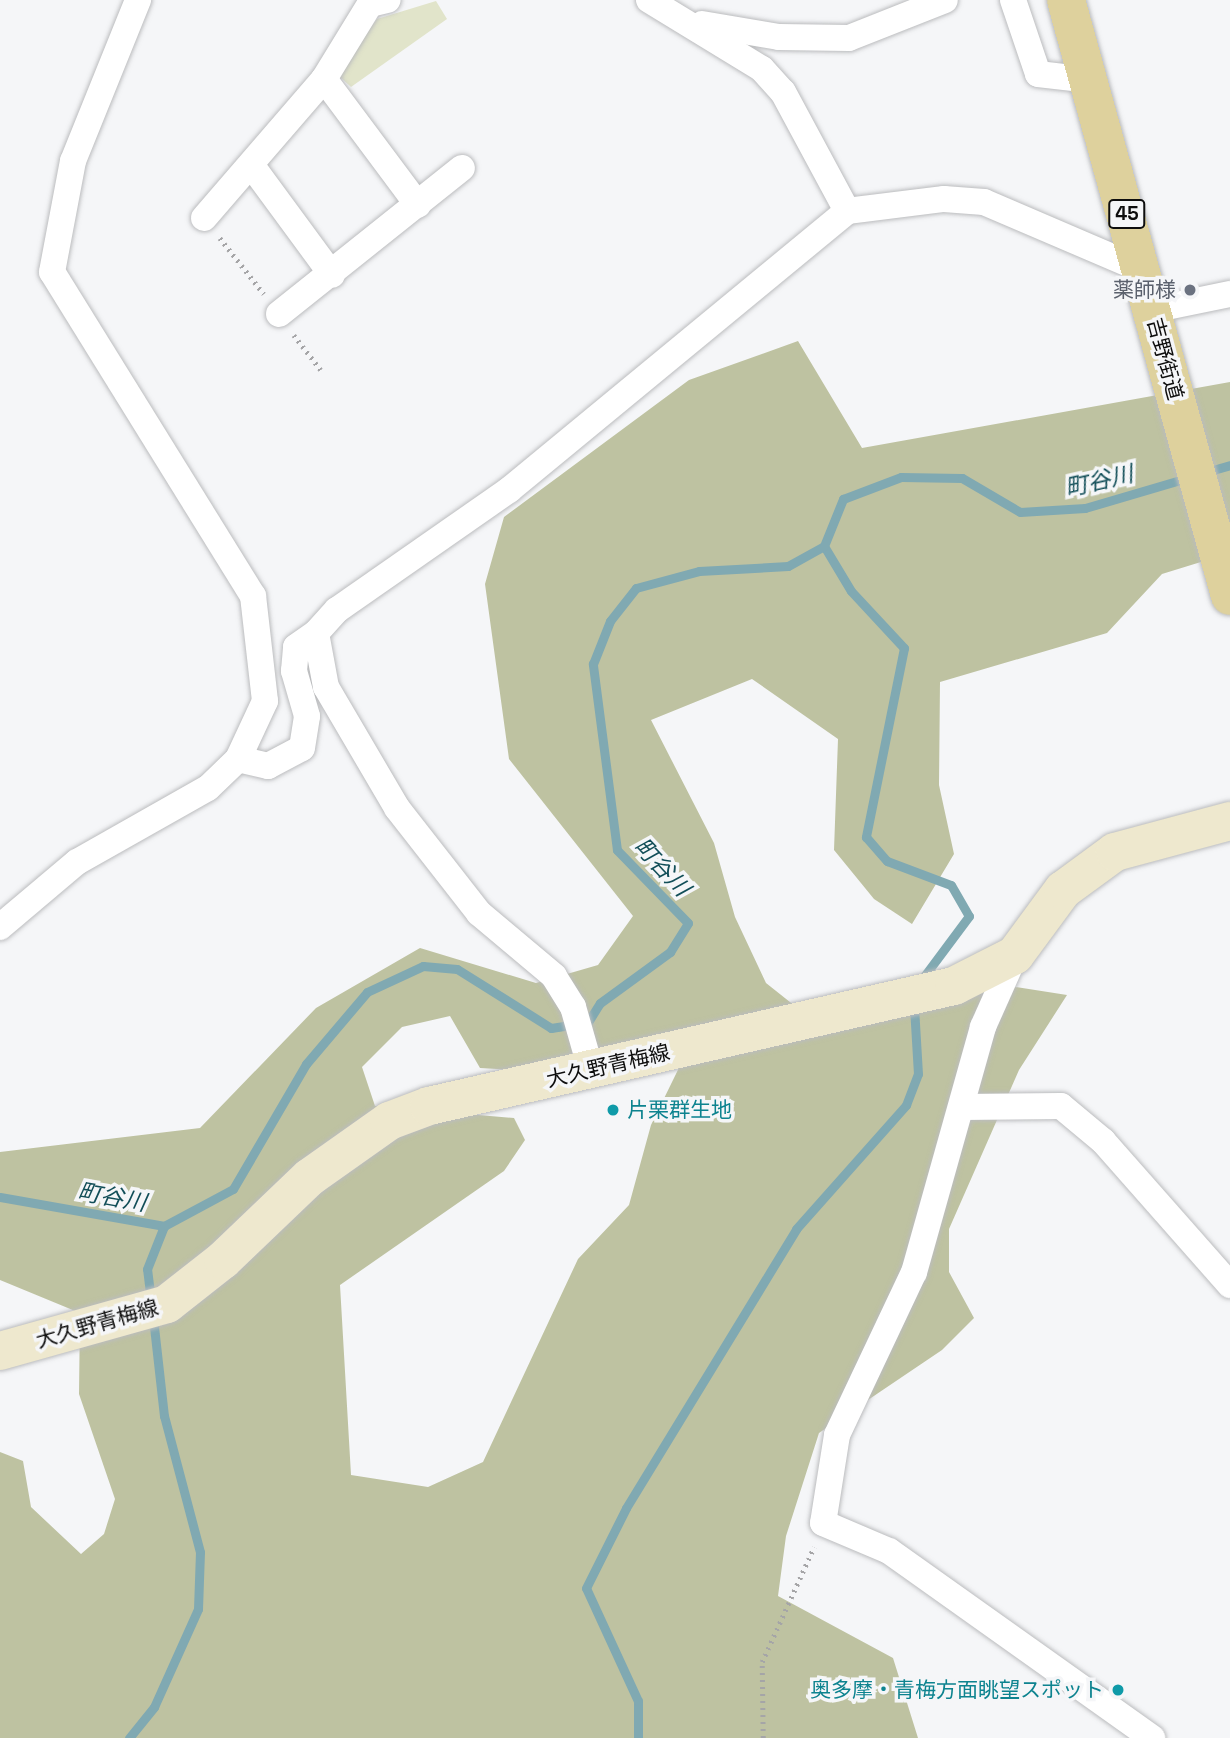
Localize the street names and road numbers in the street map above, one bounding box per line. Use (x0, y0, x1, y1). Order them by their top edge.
road number: 45 (1108, 198, 1146, 230)
street label: 吉野街道 (1142, 315, 1188, 403)
street label: 大久野青梅線 (544, 1040, 672, 1092)
street label: 大久野青梅線 (33, 1295, 161, 1353)

